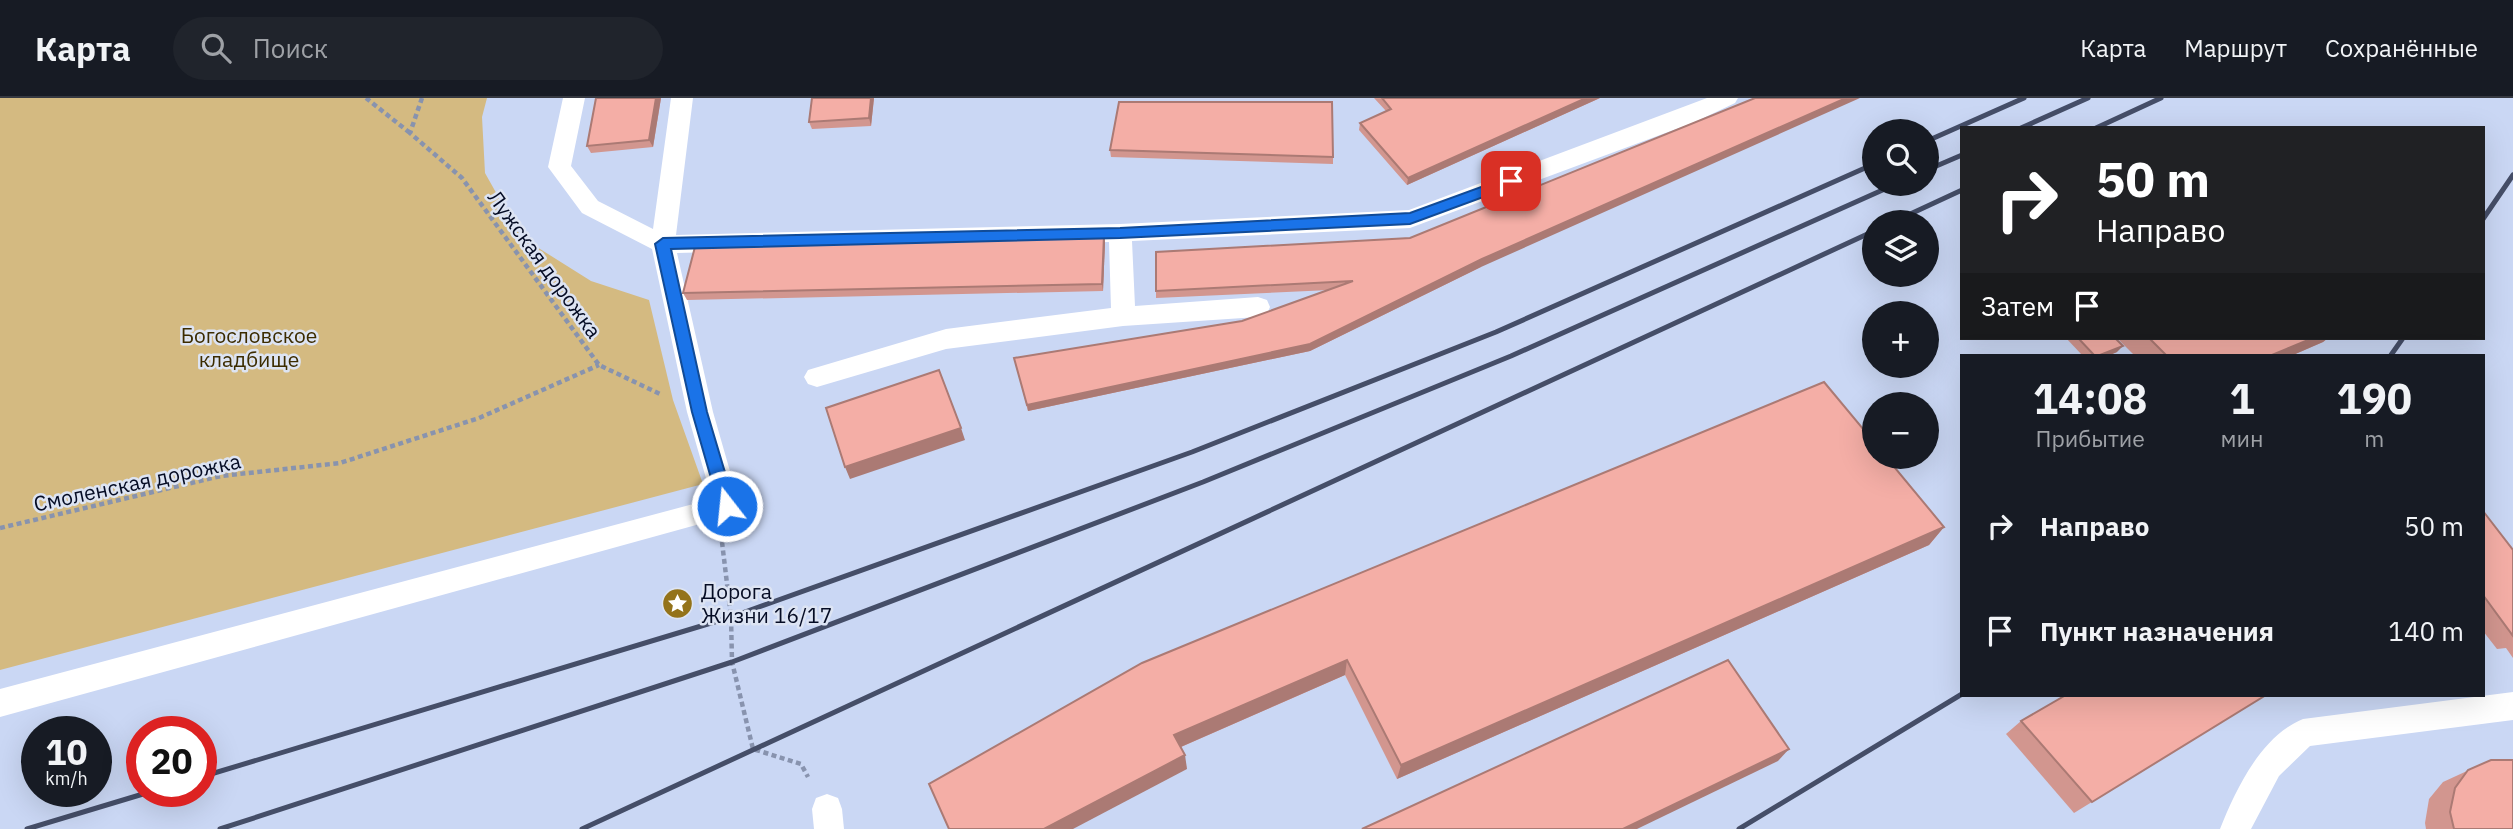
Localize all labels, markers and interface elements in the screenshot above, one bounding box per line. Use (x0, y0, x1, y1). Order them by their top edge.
search box (173, 17, 663, 80)
text: Карта (35, 27, 131, 70)
icon: search (197, 29, 235, 67)
text: Поиск (253, 31, 328, 65)
text: Карта (2080, 32, 2146, 64)
text: Маршрут (2184, 32, 2287, 64)
text: Сохранённые (2325, 32, 2478, 64)
map controls (1862, 119, 1939, 469)
button: search (1862, 119, 1939, 196)
text: 50 m (2096, 147, 2210, 210)
pin (1481, 151, 1541, 211)
icon: right (1981, 154, 2072, 245)
icon: arrive (1492, 162, 1530, 200)
street label: Лужская дорожка (482, 184, 608, 344)
text: Направо (2096, 209, 2225, 251)
button: layers (1862, 210, 1939, 287)
icon: arrive (2068, 287, 2106, 325)
text: Затем (1981, 289, 2054, 323)
button: + (1862, 301, 1939, 378)
park label: Богословское кладбище (181, 321, 317, 373)
text: 14:08 (2033, 371, 2148, 426)
text: 1 (2229, 371, 2255, 426)
text: 190 (2336, 371, 2412, 426)
button: − (1862, 392, 1939, 469)
text: Прибытие (2036, 423, 2145, 453)
text: мин (2220, 423, 2264, 453)
text: m (2364, 423, 2384, 453)
street label: Смоленская дорожка (31, 446, 243, 518)
position arrow (690, 469, 764, 543)
icon: right (1981, 507, 2019, 545)
text: Направо (2040, 509, 2149, 543)
text: 50 m (2404, 509, 2464, 543)
place label: Дорога Жизни 16/17 (701, 577, 832, 629)
place icon: Дорога Жизни 16/17 (661, 586, 695, 620)
icon: arrive (1981, 612, 2019, 650)
text: Пункт назначения (2040, 614, 2274, 648)
text: 140 m (2388, 614, 2464, 648)
speed limit sign: 20 (126, 716, 217, 807)
text: 10 (45, 729, 88, 775)
text: km/h (45, 767, 88, 790)

